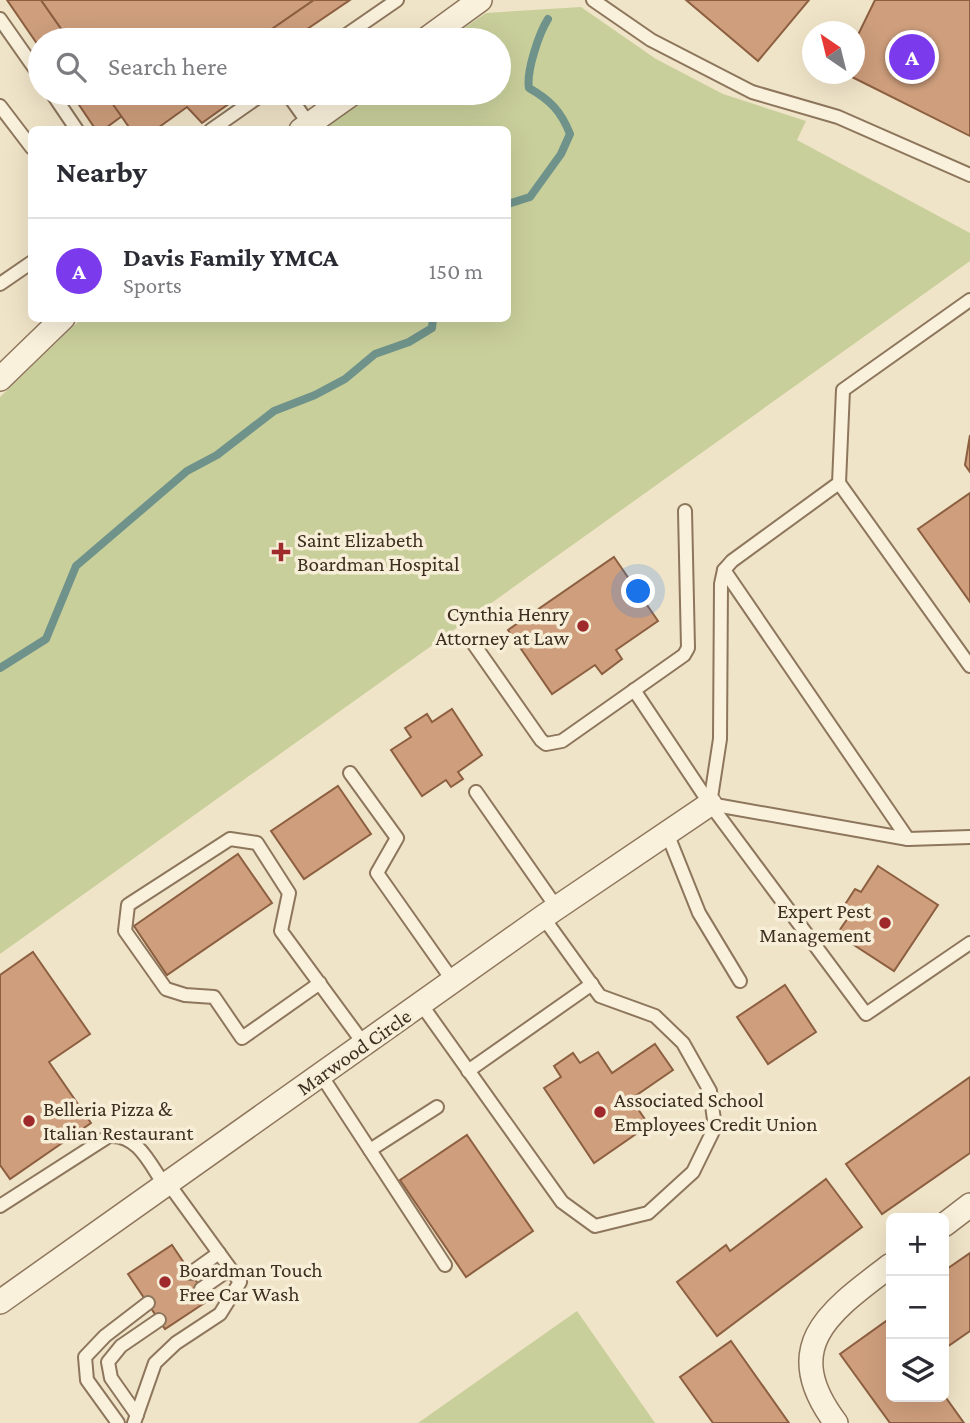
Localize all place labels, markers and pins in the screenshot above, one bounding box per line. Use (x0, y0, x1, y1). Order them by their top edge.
pin: A (889, 31, 935, 83)
place label: Saint Elizabeth Boardman Hospital (297, 528, 460, 576)
marker: Saint Elizabeth Boardman Hospital (271, 542, 291, 562)
place label: Cynthia Henry Attorney at Law (435, 602, 570, 650)
marker: Cynthia Henry Attorney at Law (575, 618, 591, 634)
place label: Expert Pest Management (759, 899, 872, 947)
marker: Expert Pest Management (877, 915, 893, 931)
place label: Associated School Employees Credit Union (614, 1088, 817, 1136)
place label: Belleria Pizza & Italian Restaurant (43, 1097, 194, 1145)
marker: Associated School Employees Credit Union (592, 1104, 608, 1120)
marker: Belleria Pizza & Italian Restaurant (21, 1113, 37, 1129)
place label: Boardman Touch Free Car Wash (179, 1258, 323, 1306)
marker: Boardman Touch Free Car Wash (157, 1274, 173, 1290)

